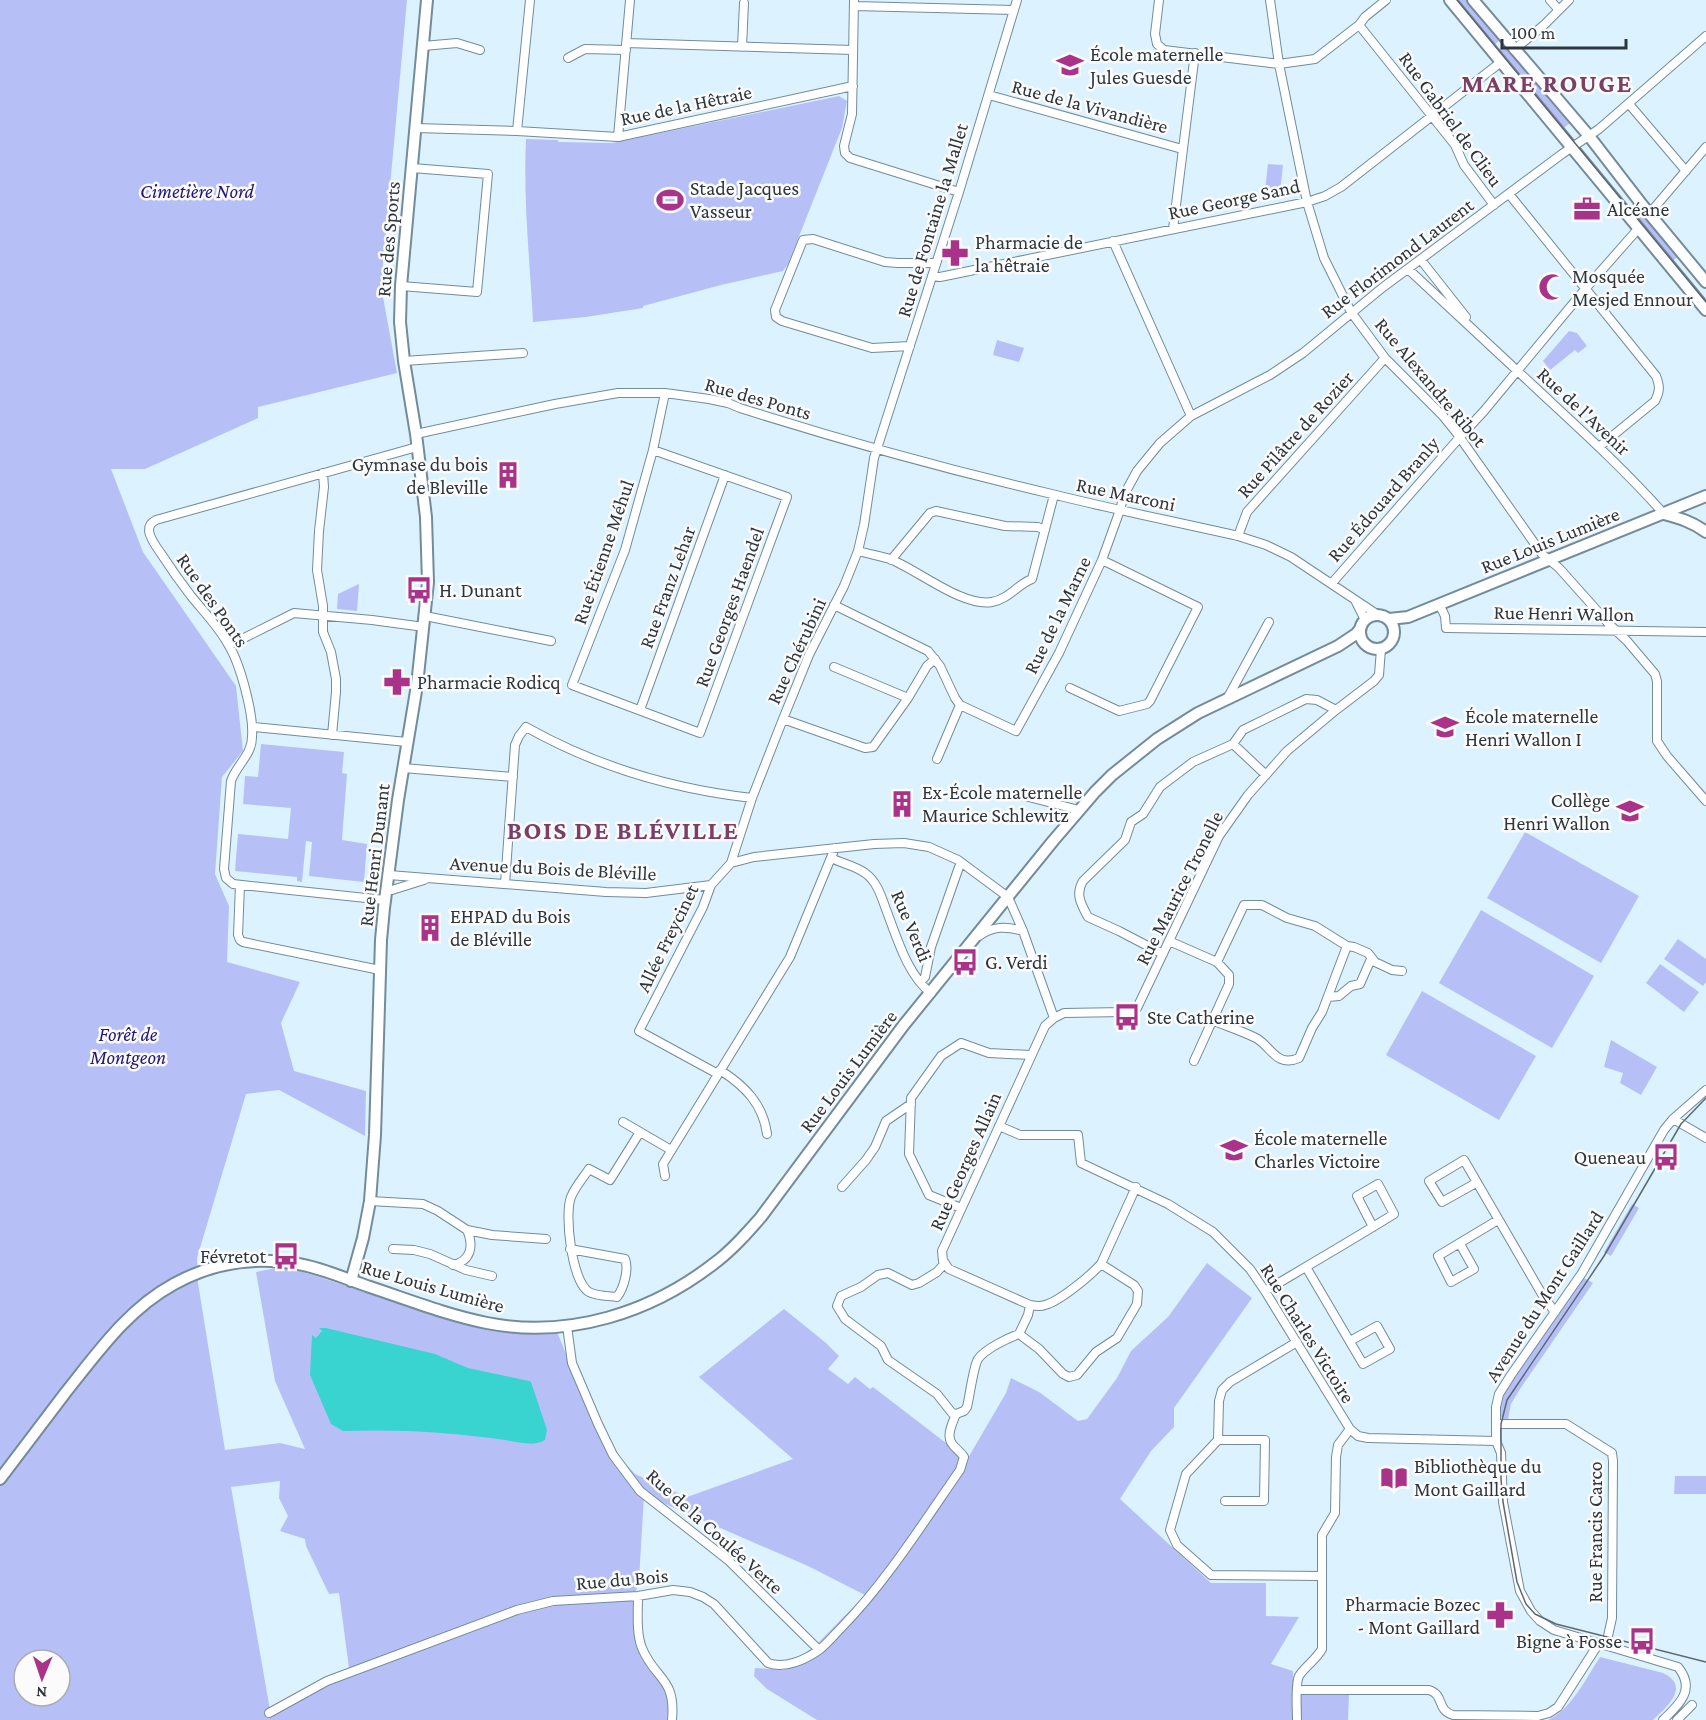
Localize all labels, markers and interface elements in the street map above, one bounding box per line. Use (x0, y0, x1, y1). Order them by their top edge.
scale bar (1502, 12, 1626, 50)
text: 100 m (1511, 23, 1556, 43)
place label: École maternelle Jules Guesde (1088, 43, 1224, 89)
street label: Rue Gabriel de Clieu (1395, 47, 1507, 191)
school or university icon: École maternelle Jules Guesde (1055, 50, 1085, 80)
district label: MARE ROUGE (1461, 69, 1633, 98)
street label: Rue de la Vivandière (1010, 75, 1171, 137)
street label: Rue de la Hêtraie (618, 80, 754, 130)
street label: Rue de Fontaine la Mallet (892, 120, 972, 320)
street label: Rue George Sand (1166, 174, 1303, 225)
place label: Stade Jacques Vasseur (690, 177, 799, 222)
park label: Cimetière Nord (140, 180, 254, 202)
street label: Rue des Sports (372, 180, 405, 298)
sports icon: Stade Jacques Vasseur (655, 185, 685, 215)
street label: Rue Florimond Laurent (1316, 193, 1478, 322)
office icon: Alcéane (1572, 194, 1602, 224)
place label: Alcéane (1607, 198, 1670, 220)
place label: Pharmacie de la hêtraie (975, 231, 1083, 276)
pharmacy icon: Pharmacie de la hêtraie (940, 238, 970, 268)
place label: Mosquée Mesjed Ennour (1572, 265, 1693, 311)
mosque icon: Mosquée Mesjed Ennour (1537, 272, 1567, 302)
street label: Rue Alexandre Ribot (1371, 313, 1492, 451)
street label: Rue de l'Avenir (1533, 362, 1635, 460)
street label: Rue Pilâtre de Rozier (1232, 366, 1358, 502)
street label: Rue des Ponts (702, 372, 814, 424)
street label: Rue Édouard Branly (1323, 431, 1444, 567)
place label: Gymnase du bois de Bleville (352, 453, 488, 498)
building icon: Gymnase du bois de Bleville (493, 460, 523, 490)
street label: Rue Marconi (1074, 473, 1178, 515)
street label: Rue Étienne Méhul (568, 477, 638, 627)
street label: Rue Louis Lumière (1478, 502, 1623, 578)
street label: Rue Franz Lehar (635, 523, 699, 651)
street label: Rue Georges Haendel (690, 524, 769, 690)
street label: Rue des Ponts (173, 549, 253, 651)
street label: Rue de la Marne (1019, 553, 1095, 677)
bus stop icon: H. Dunant (404, 575, 434, 605)
place label: H. Dunant (439, 579, 522, 601)
street label: Rue Chérubini (762, 594, 830, 708)
street label: Rue Henri Wallon (1494, 601, 1635, 625)
pharmacy icon: Pharmacie Rodicq (382, 667, 412, 697)
place label: Pharmacie Rodicq (417, 671, 561, 694)
place label: École maternelle Henri Wallon I (1465, 705, 1599, 750)
school or university icon: École maternelle Henri Wallon I (1430, 712, 1460, 742)
place label: Ex-École maternelle Maurice Schlewitz (922, 781, 1083, 826)
street label: Rue Henri Dunant (354, 782, 394, 928)
building icon: Ex-École maternelle Maurice Schlewitz (887, 789, 917, 819)
place label: Collège Henri Wallon (1503, 789, 1610, 834)
school or university icon: Collège Henri Wallon (1615, 796, 1645, 826)
street label: Rue Maurice Tronelle (1131, 807, 1227, 969)
district label: BOIS DE BLÉVILLE (507, 816, 739, 845)
street label: Avenue du Bois de Bléville (449, 852, 657, 884)
street label: Allée Freycinet (631, 880, 704, 996)
street label: Rue Verdi (887, 887, 937, 965)
place label: EHPAD du Bois de Bléville (450, 905, 571, 950)
building icon: EHPAD du Bois de Bléville (415, 913, 445, 943)
bus stop icon: G. Verdi (950, 947, 980, 977)
place label: G. Verdi (985, 951, 1048, 973)
bus stop icon: Ste Catherine (1112, 1002, 1142, 1032)
street label: Rue Louis Lumière (795, 1005, 901, 1136)
place label: Ste Catherine (1147, 1006, 1255, 1028)
park label: Forêt de Montgeon (89, 1023, 166, 1069)
street label: Rue Georges Allain (925, 1088, 1006, 1234)
place label: École maternelle Charles Victoire (1254, 1127, 1388, 1172)
school or university icon: École maternelle Charles Victoire (1219, 1135, 1249, 1165)
bus stop icon: Queneau (1651, 1142, 1681, 1172)
place label: Queneau (1574, 1146, 1646, 1168)
street label: Avenue du Mont Gaillard (1481, 1206, 1608, 1386)
bus stop icon: Févretot (271, 1241, 301, 1271)
place label: Févretot (200, 1245, 266, 1267)
street label: Rue Louis Lumière (359, 1255, 507, 1317)
street label: Rue Charles Victoire (1256, 1259, 1360, 1407)
place label: Bibliothèque du Mont Gaillard (1414, 1455, 1542, 1500)
street label: Rue Francis Carco (1584, 1461, 1606, 1603)
library icon: Bibliothèque du Mont Gaillard (1379, 1463, 1409, 1493)
street label: Rue de la Coulée Verte (642, 1464, 788, 1598)
street label: Rue du Bois (575, 1564, 669, 1594)
place label: Pharmacie Bozec - Mont Gaillard (1345, 1593, 1481, 1638)
pharmacy icon: Pharmacie Bozec - Mont Gaillard (1485, 1600, 1515, 1630)
bus stop icon: Bigne à Fosse (1627, 1626, 1657, 1656)
place label: Bigne à Fosse (1516, 1630, 1622, 1653)
north arrow (12, 1648, 72, 1708)
text: N (36, 1684, 47, 1701)

